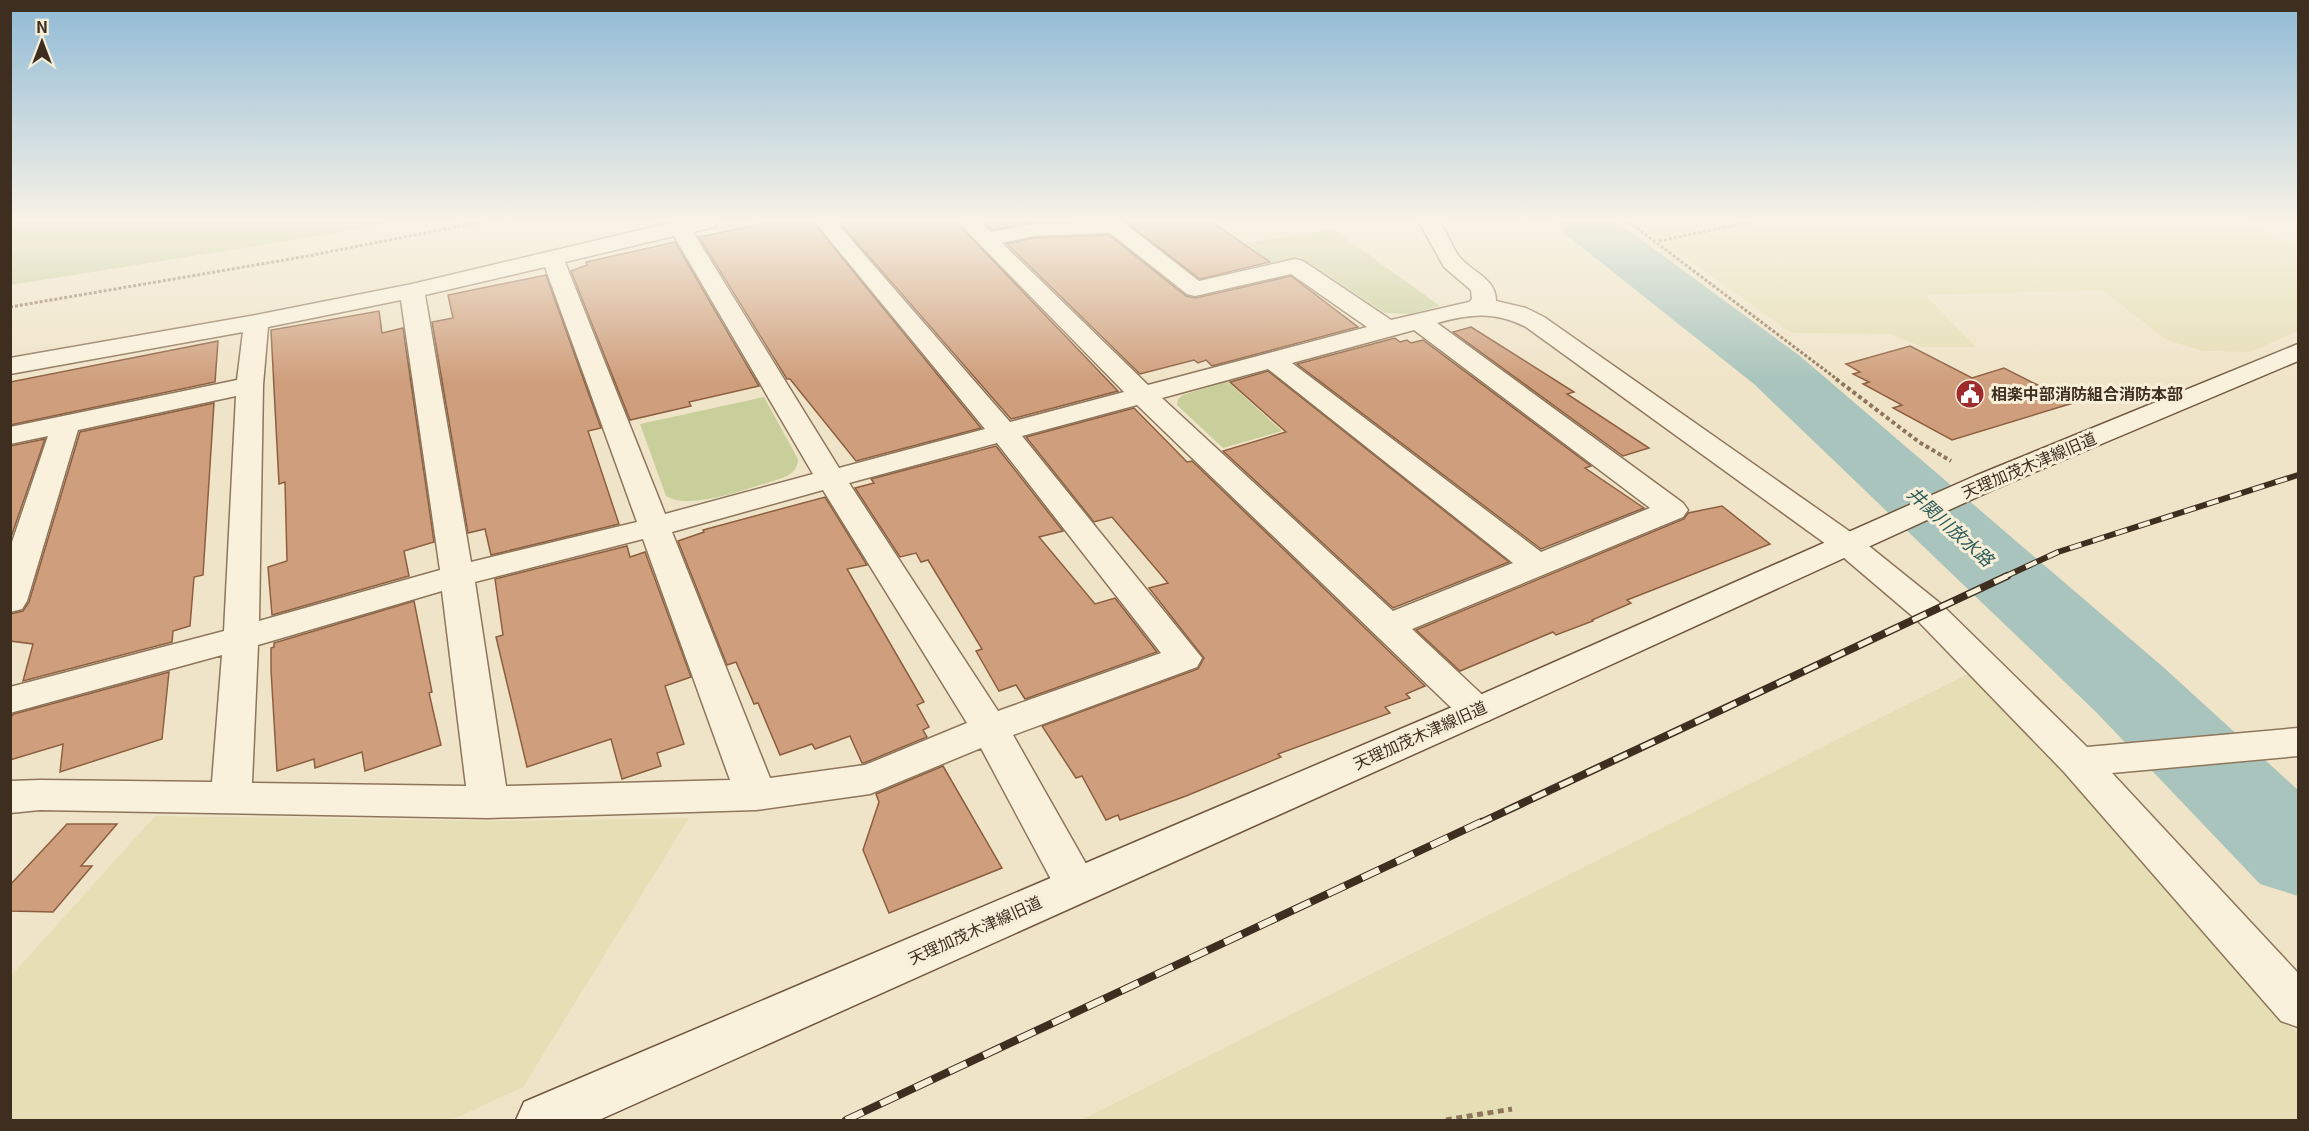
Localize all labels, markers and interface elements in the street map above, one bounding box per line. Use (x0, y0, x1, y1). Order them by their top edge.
north arrow (12, 12, 72, 72)
text: N (36, 14, 48, 38)
public building icon: 相楽中部消防組合消防本部 (1954, 378, 1986, 410)
place label: 相楽中部消防組合消防本部 (1991, 381, 2183, 405)
street label: 天理加茂木津線旧道 (1958, 425, 2100, 503)
water label: 井関川放水路 (1903, 480, 2002, 573)
street label: 天理加茂木津線旧道 (1349, 694, 1490, 774)
street label: 天理加茂木津線旧道 (904, 889, 1045, 969)

